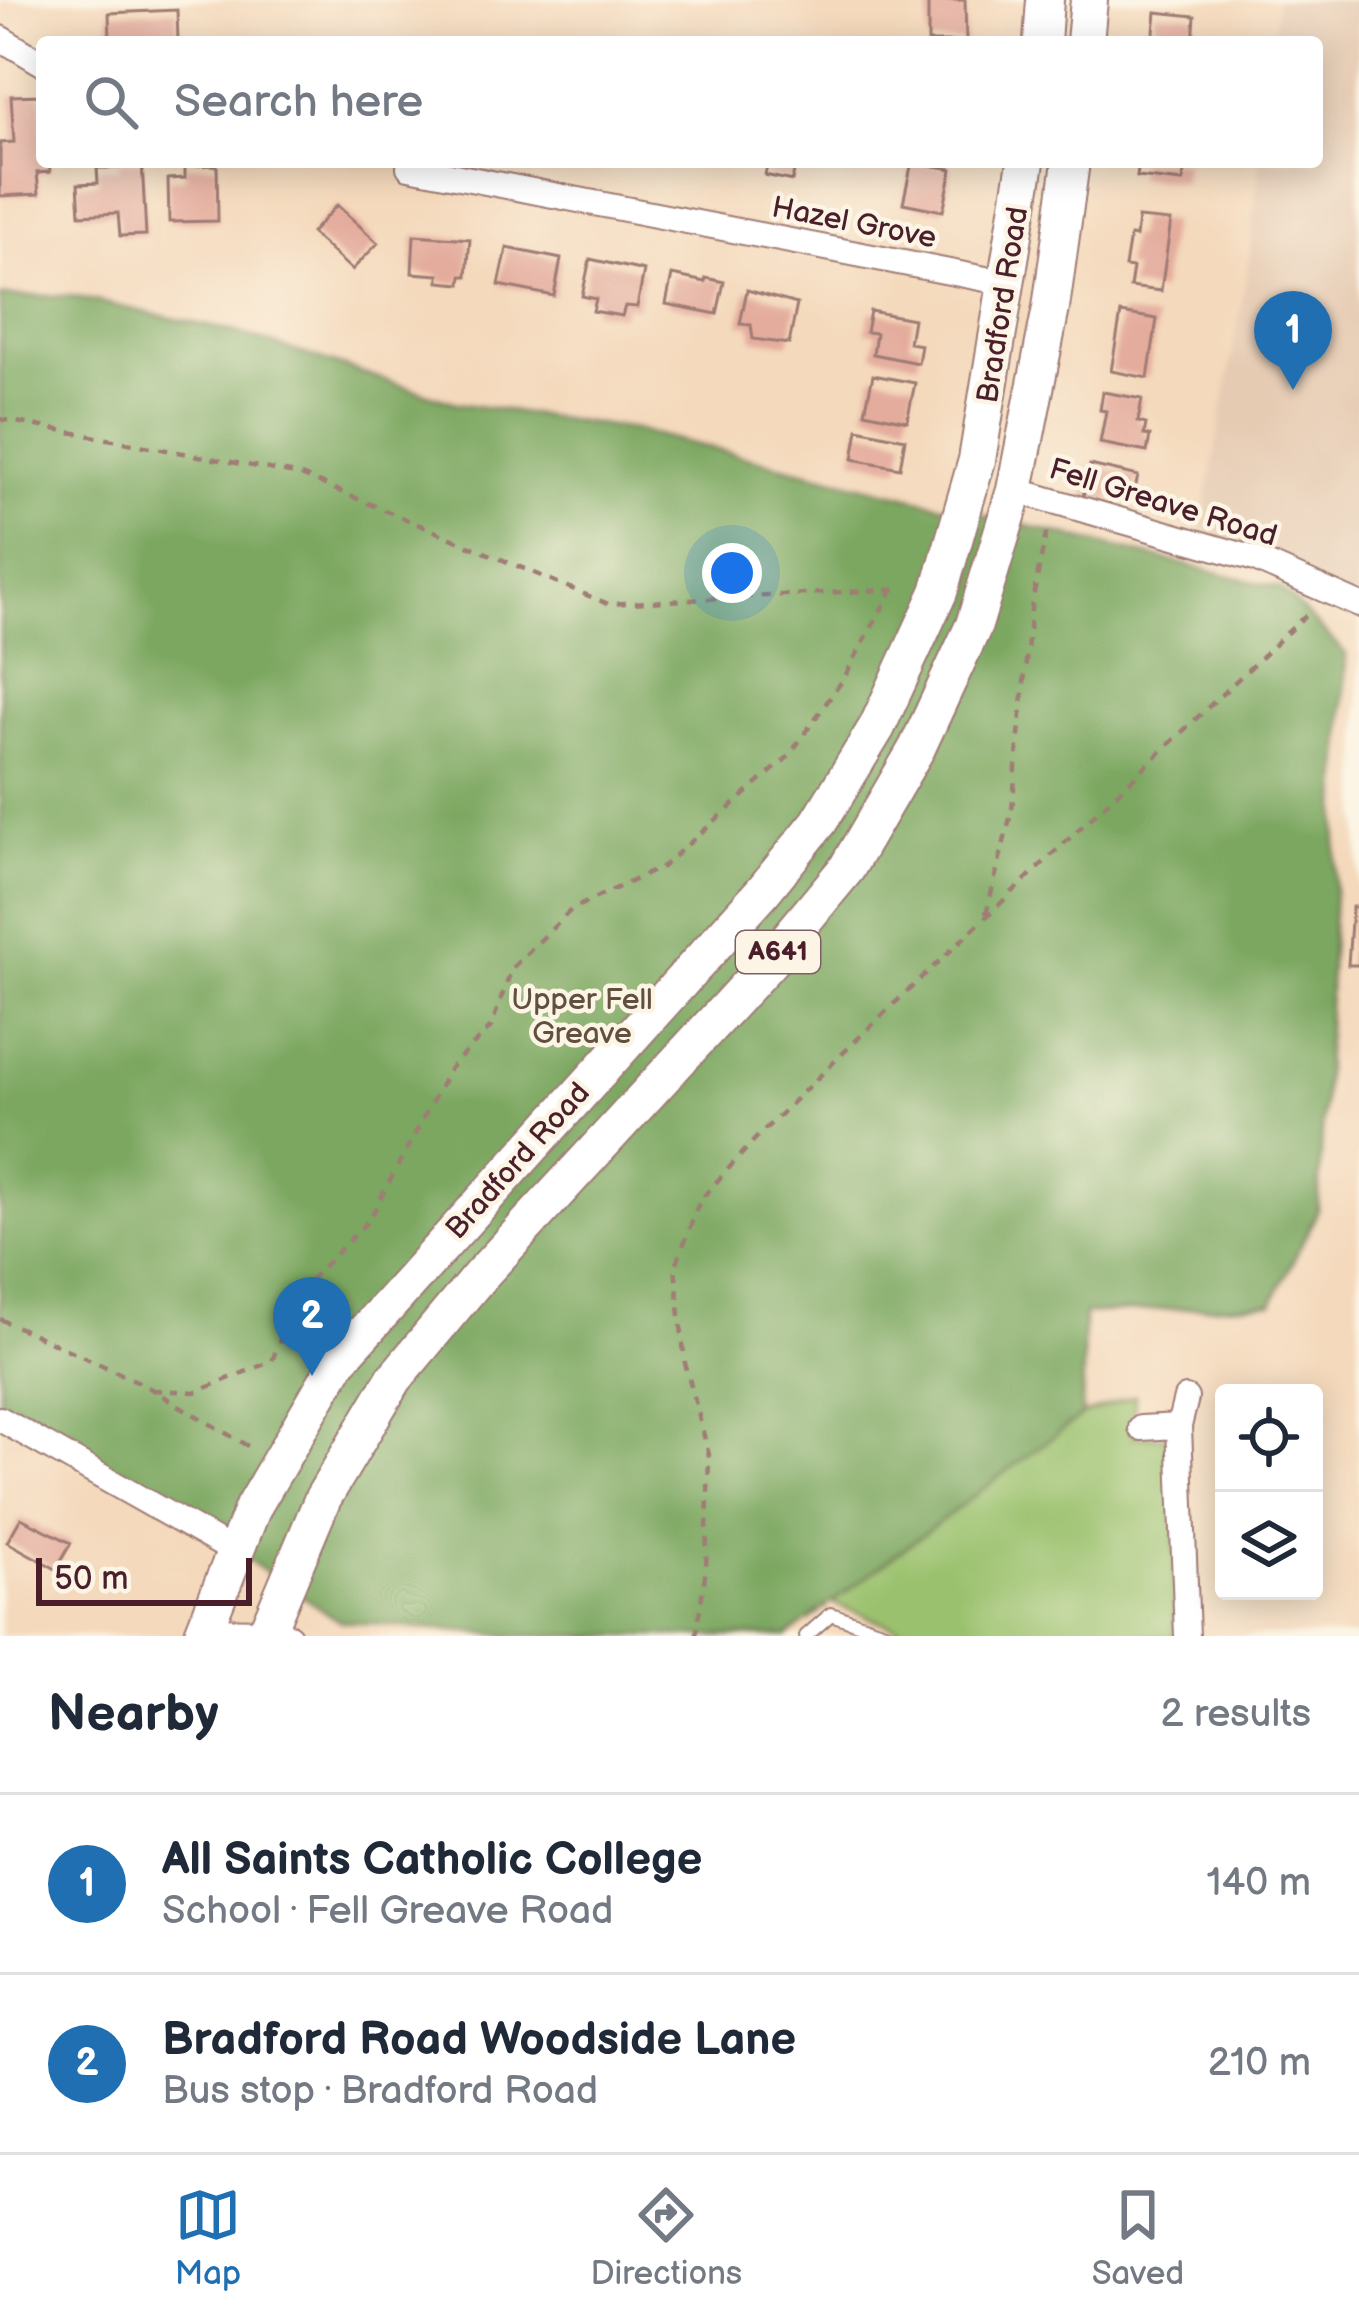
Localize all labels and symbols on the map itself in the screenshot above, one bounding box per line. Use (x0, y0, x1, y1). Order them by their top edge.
street label: Hazel Grove (769, 189, 939, 257)
street label: Bradford Road (970, 204, 1036, 406)
pin: 1 (1254, 291, 1332, 390)
street label: Fell Greave Road (1045, 451, 1281, 555)
your location (702, 543, 762, 603)
road number: A641 (736, 931, 820, 973)
park label: Upper Fell Greave (511, 982, 653, 1052)
street label: Bradford Road (438, 1075, 598, 1247)
pin: 2 (273, 1277, 351, 1376)
scale bar (36, 1552, 252, 1605)

